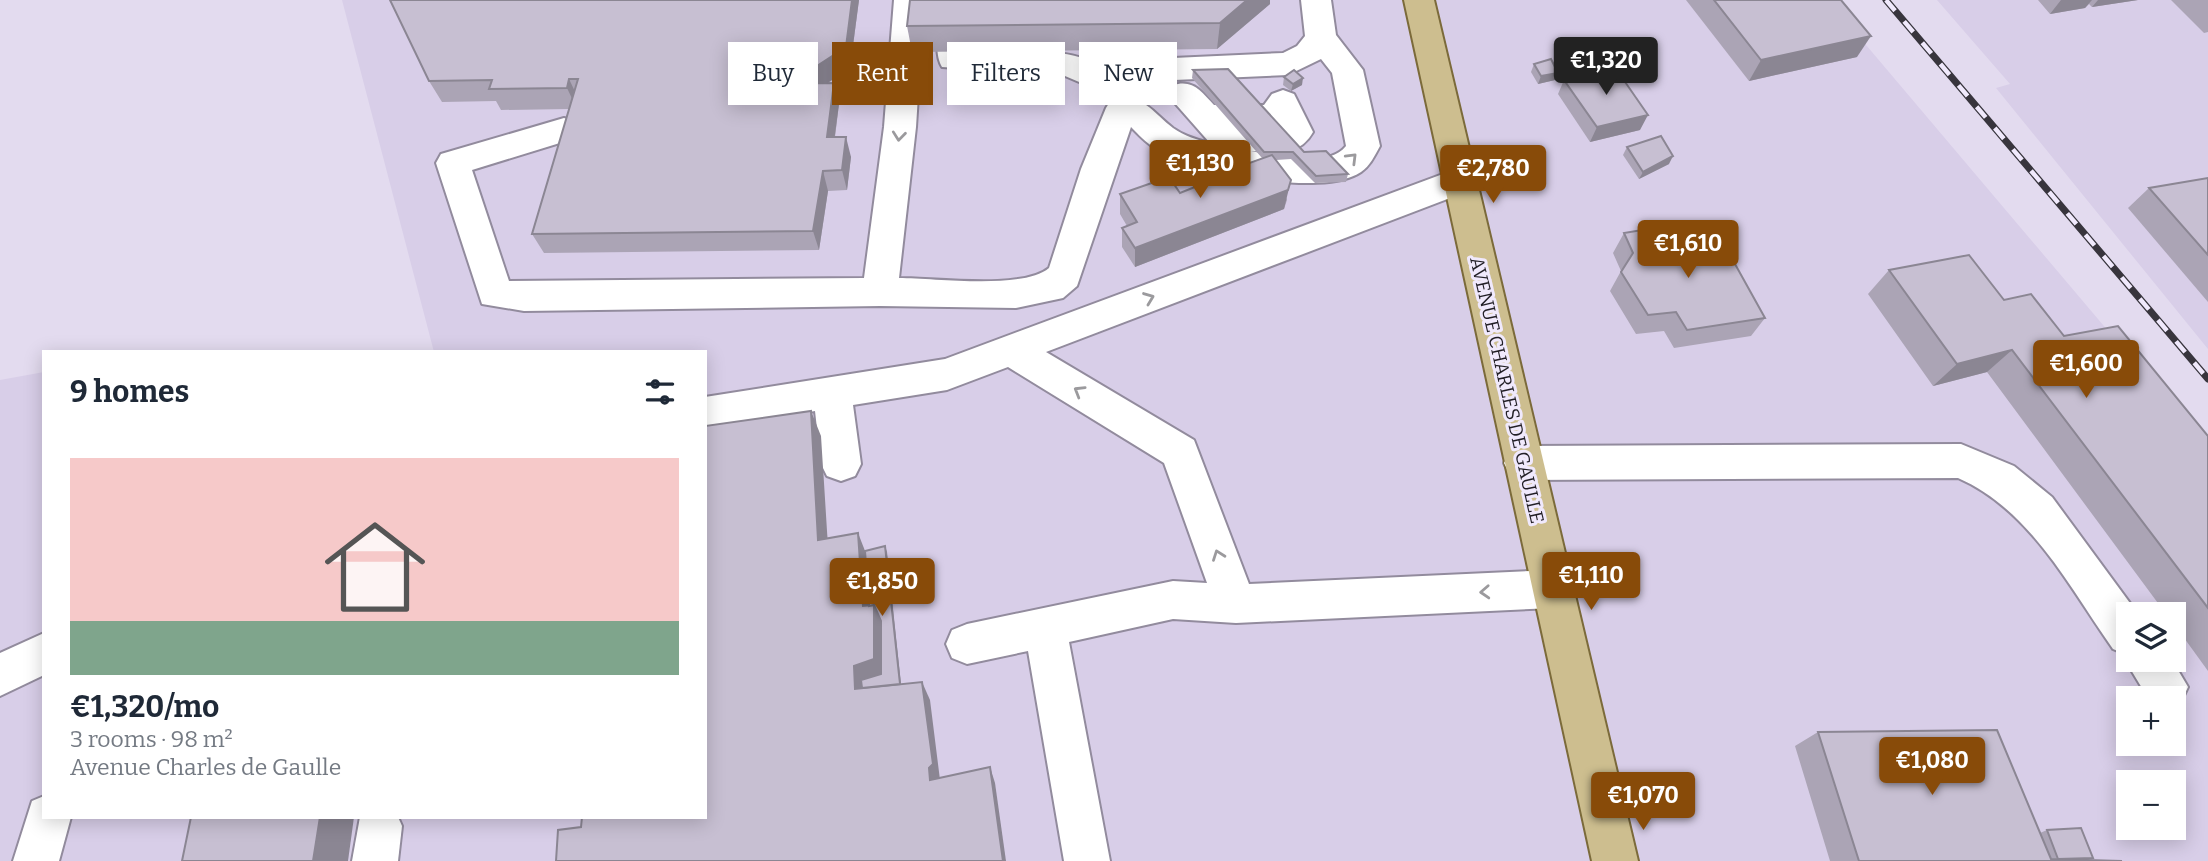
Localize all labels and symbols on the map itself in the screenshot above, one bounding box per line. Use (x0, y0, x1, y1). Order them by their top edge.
pin: €1,320 (1549, 38, 1663, 97)
one-way arrow (892, 130, 907, 141)
pin: €1,130 (1143, 140, 1257, 200)
pin: €2,780 (1436, 146, 1550, 205)
one-way arrow (1344, 154, 1357, 167)
pin: €1,610 (1631, 220, 1745, 280)
street label: AVENUE CHARLES DE GAULLE (1465, 254, 1549, 526)
one-way arrow (1142, 292, 1154, 306)
pin: €1,600 (2029, 340, 2143, 400)
one-way arrow (1074, 387, 1087, 400)
one-way arrow (1212, 550, 1226, 562)
pin: €1,110 (1534, 552, 1648, 612)
pin: €1,850 (825, 558, 939, 618)
one-way arrow (1479, 584, 1490, 599)
pin: €1,080 (1875, 738, 1989, 797)
pin: €1,070 (1586, 772, 1700, 832)

